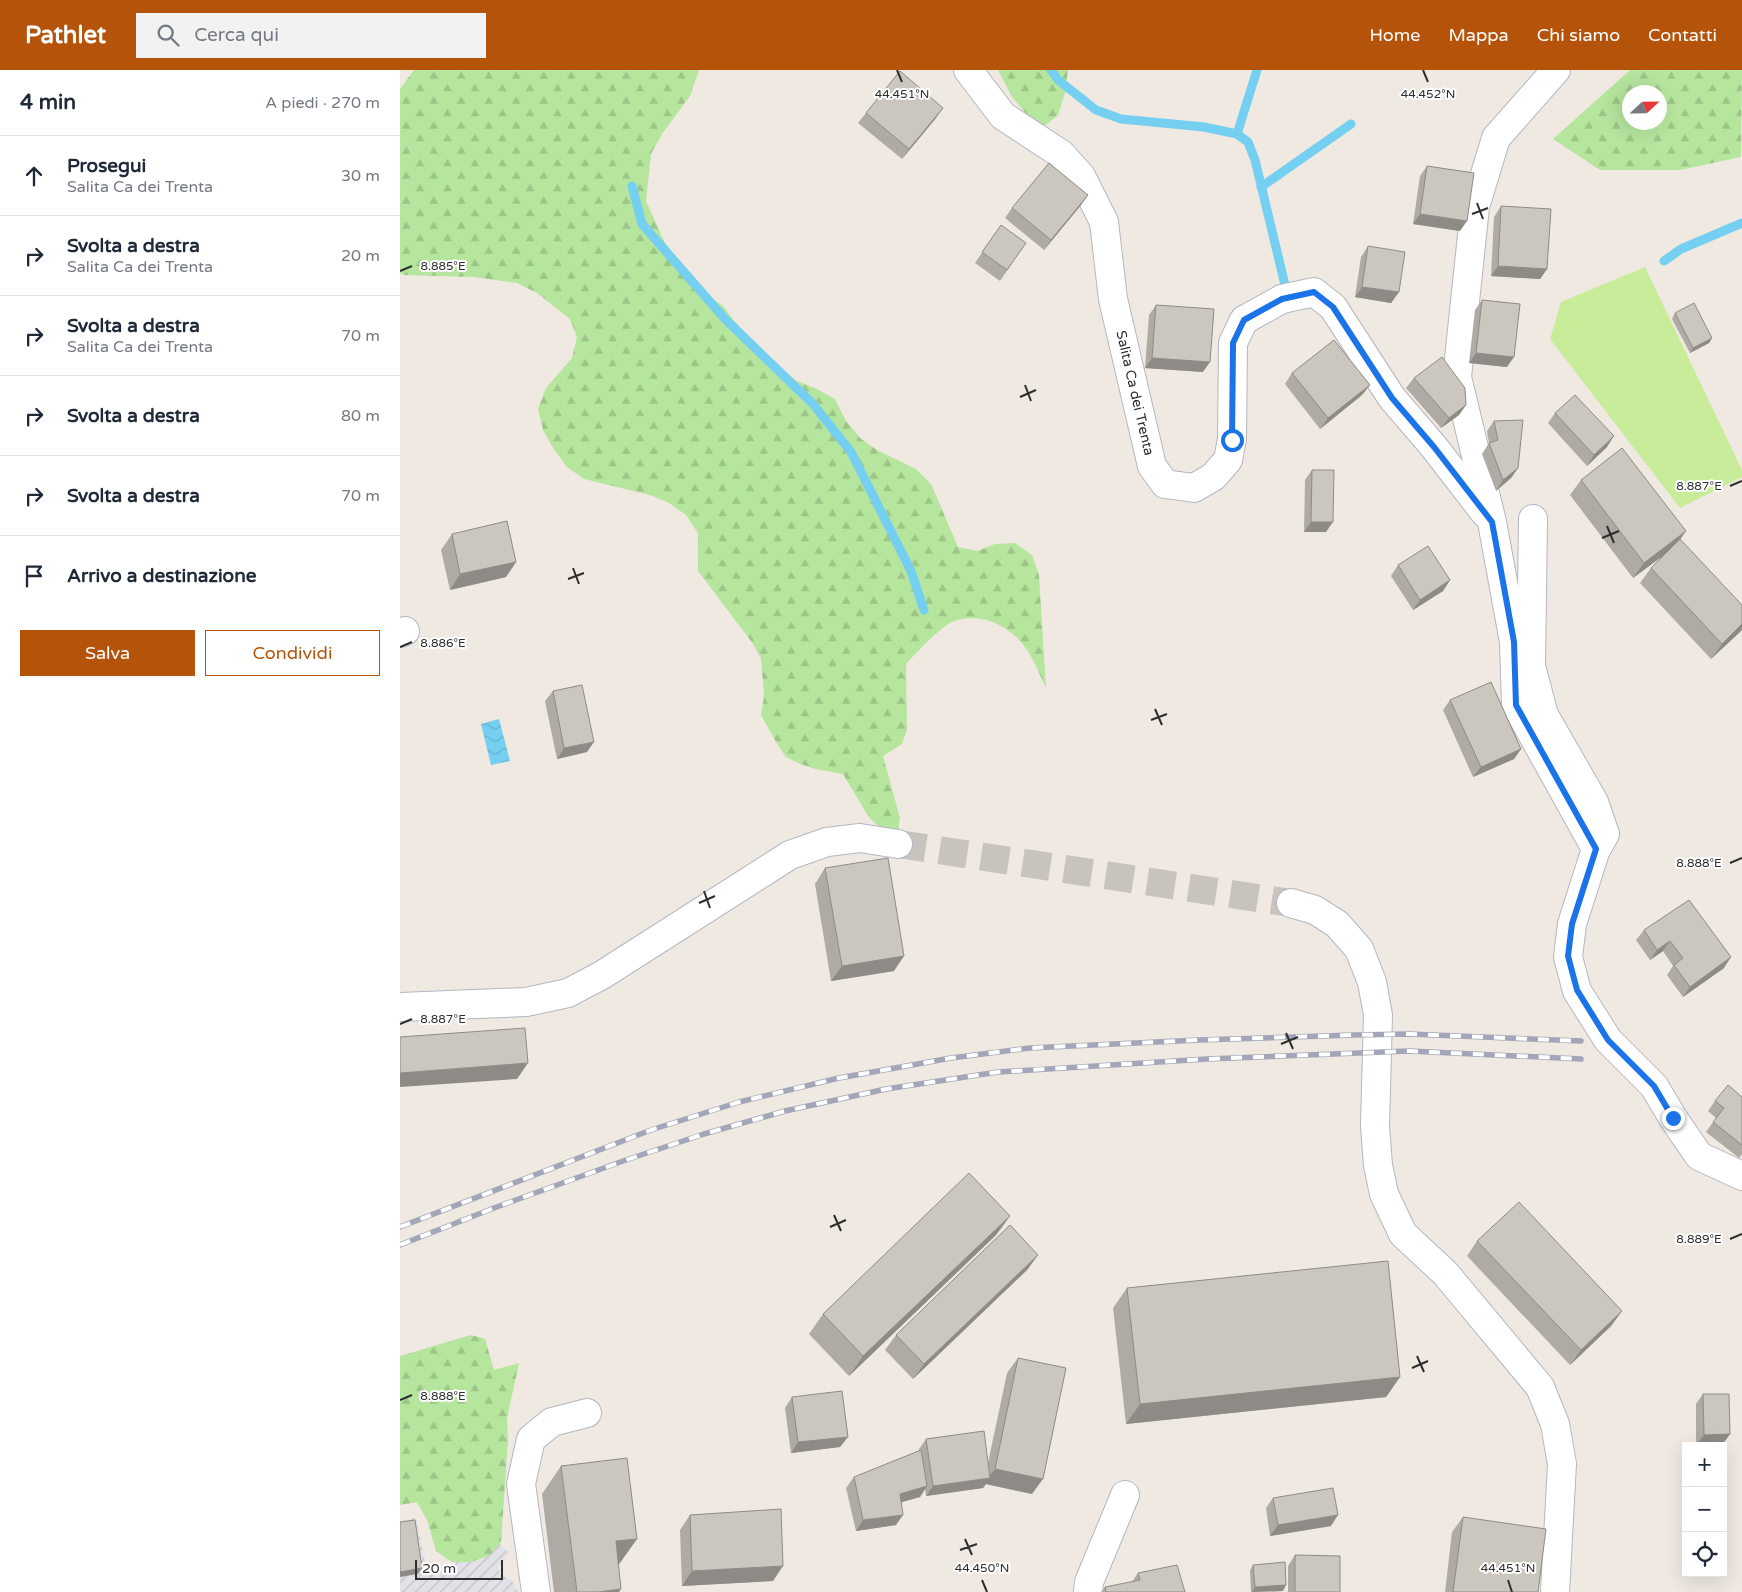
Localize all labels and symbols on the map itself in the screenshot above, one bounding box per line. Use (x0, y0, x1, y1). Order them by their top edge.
north arrow (1622, 85, 1667, 130)
text: 44.451°N (875, 87, 929, 101)
text: 44.452°N (1401, 87, 1455, 101)
text: 8.885°E (420, 259, 466, 273)
street label: Salita Ca dei Trenta (1112, 329, 1158, 457)
route start (1221, 429, 1244, 452)
text: 8.887°E (1676, 479, 1722, 493)
text: 8.886°E (420, 636, 466, 650)
text: 8.888°E (1676, 856, 1722, 870)
text: 8.887°E (420, 1012, 466, 1026)
route end (1662, 1107, 1685, 1130)
text: 8.889°E (1676, 1232, 1722, 1246)
text: 8.888°E (420, 1389, 466, 1403)
scale bar (415, 1557, 502, 1580)
text: 44.450°N (955, 1561, 1009, 1575)
text: 44.451°N (1481, 1561, 1535, 1575)

